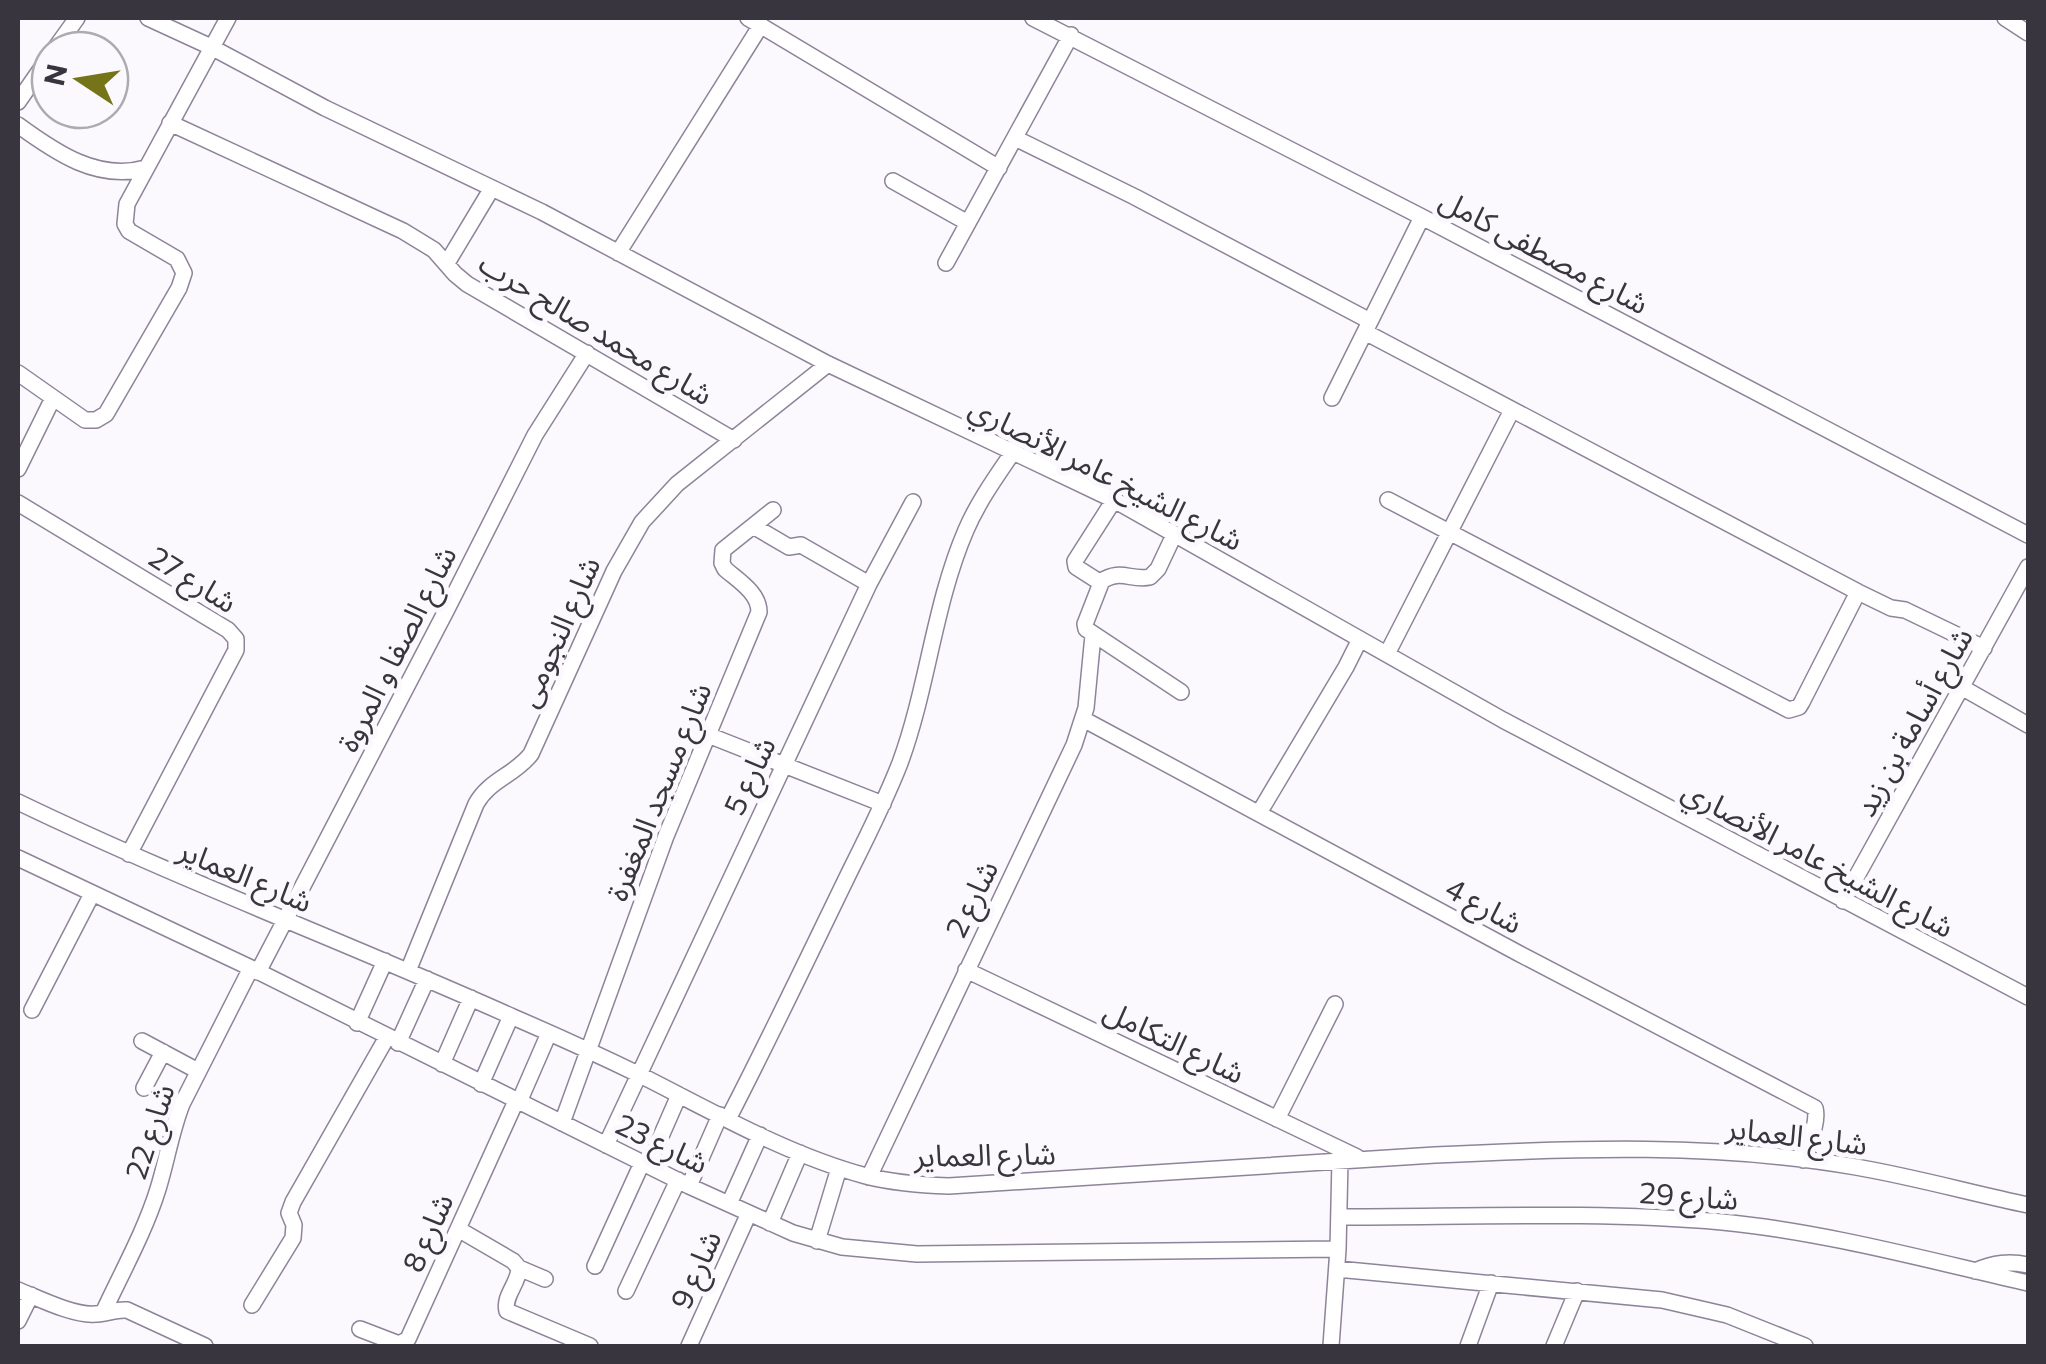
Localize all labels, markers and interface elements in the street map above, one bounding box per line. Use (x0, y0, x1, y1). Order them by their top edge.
north arrow (30, 30, 130, 130)
text: N (36, 61, 73, 88)
street label: شارع مصطفى كامل (1431, 179, 1656, 326)
street label: شارع محمد صالح حرب (470, 243, 721, 417)
street label: شارع الشيخ عامر الأنصاري (961, 387, 1250, 563)
street label: شارع 27 (140, 537, 245, 624)
street label: شارع الصفا و المروة (327, 539, 468, 760)
street label: شارع النجومى (507, 550, 612, 714)
street label: شارع أسامة بن زيد (1845, 620, 1984, 825)
street label: شارع مسجد المغفرة (596, 677, 723, 908)
street label: شارع 5 (714, 730, 787, 822)
street label: شارع الشيخ عامر الأنصاري (1674, 770, 1961, 950)
street label: شارع العماير (170, 829, 318, 924)
street label: شارع 2 (936, 854, 1010, 945)
street label: شارع 4 (1437, 868, 1530, 945)
street label: شارع التكامل (1096, 990, 1251, 1095)
street label: شارع 22 (115, 1079, 186, 1185)
street label: شارع 23 (608, 1104, 715, 1185)
street label: شارع العماير (1723, 1107, 1870, 1167)
street label: شارع العماير (913, 1133, 1056, 1179)
street label: شارع 29 (1638, 1172, 1740, 1222)
street label: شارع 8 (392, 1187, 465, 1280)
street label: شارع 9 (660, 1224, 733, 1317)

